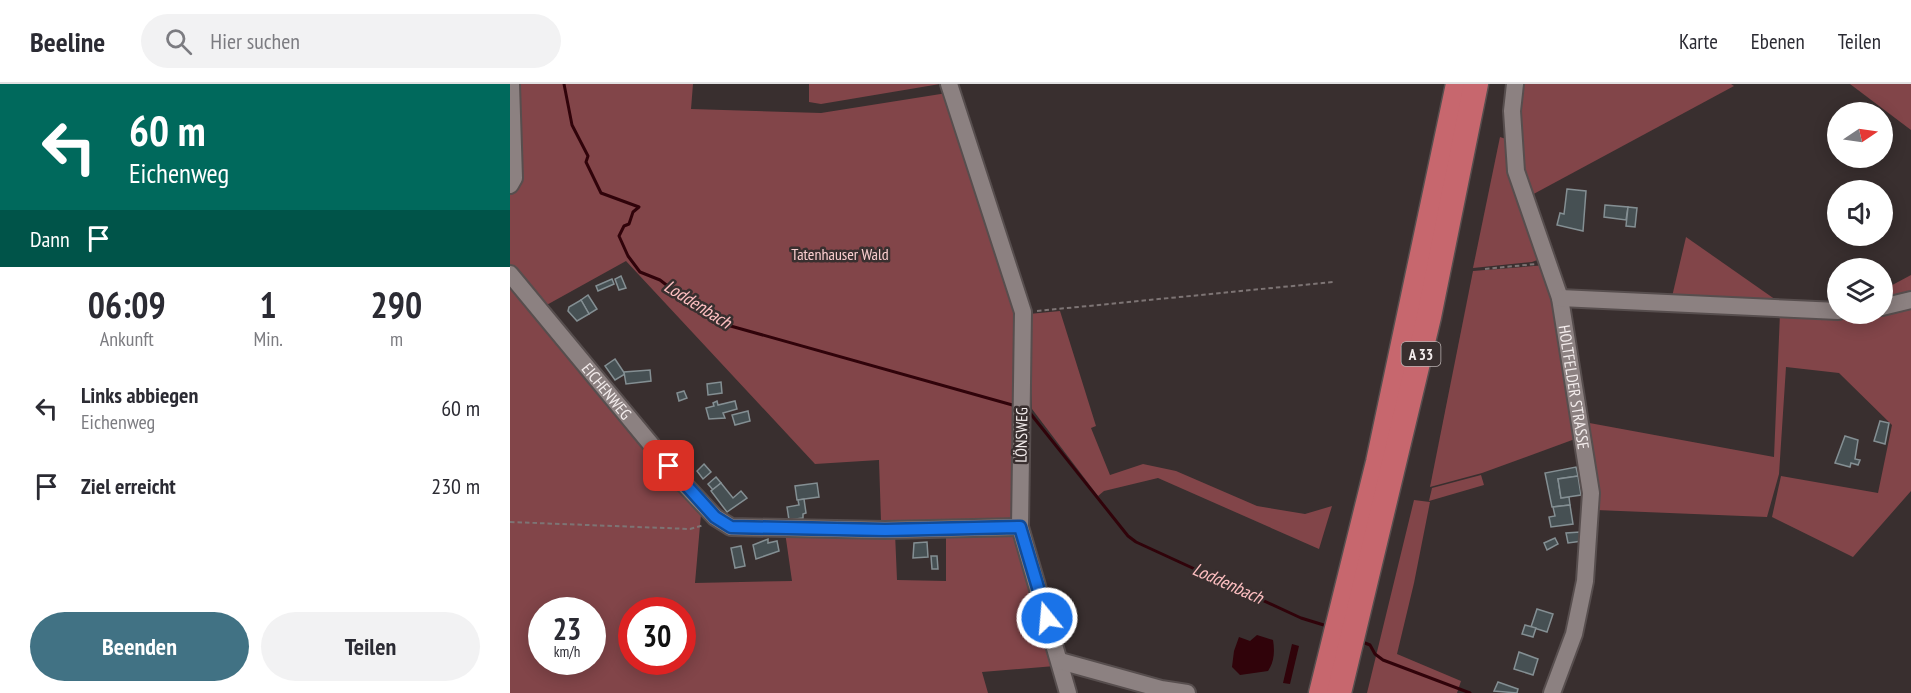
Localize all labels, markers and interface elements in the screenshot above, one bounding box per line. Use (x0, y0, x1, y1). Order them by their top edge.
search box (141, 14, 561, 68)
text: Beeline (30, 23, 105, 60)
icon: search (162, 25, 195, 58)
text: Hier suchen (210, 27, 300, 55)
text: Karte (1679, 28, 1718, 55)
text: Ebenen (1751, 28, 1805, 55)
text: Teilen (1838, 28, 1881, 55)
north arrow (1827, 102, 1893, 168)
map controls (1827, 102, 1893, 324)
text: 60 m (129, 103, 206, 158)
icon: left (30, 108, 108, 186)
text: Eichenweg (129, 156, 229, 190)
button: sound (1827, 180, 1893, 246)
icon: arrive (82, 222, 115, 255)
text: Dann (30, 225, 70, 253)
park label: Tatenhauser Wald (791, 244, 889, 264)
button: layers (1827, 258, 1893, 324)
water label: Loddenbach (660, 274, 737, 334)
text: 06:09 (88, 281, 166, 328)
text: 1 (260, 281, 277, 328)
text: 290 (371, 281, 422, 328)
street label: HOLTFELDER STRASSE (1554, 324, 1594, 451)
text: Ankunft (100, 326, 154, 352)
text: Min. (253, 326, 283, 352)
text: m (390, 326, 403, 352)
road number: A 33 (1402, 342, 1440, 366)
street label: EICHENWEG (578, 359, 636, 424)
text: Links abbiegen (81, 381, 198, 409)
icon: left (30, 392, 63, 425)
text: 60 m (441, 394, 480, 422)
street label: LÖNSWEG (1011, 407, 1031, 463)
text: Eichenweg (81, 409, 155, 435)
pin (643, 440, 694, 491)
icon: arrive (652, 449, 685, 482)
icon: arrive (30, 470, 63, 503)
text: Ziel erreicht (81, 472, 176, 500)
text: 230 m (431, 472, 480, 500)
water label: Loddenbach (1189, 557, 1268, 609)
position arrow (1015, 586, 1079, 650)
speed limit sign: 30 (618, 597, 696, 675)
text: 23 (553, 609, 581, 648)
button: Beenden (30, 612, 249, 681)
button: Teilen (261, 612, 480, 681)
text: km/h (554, 642, 580, 661)

